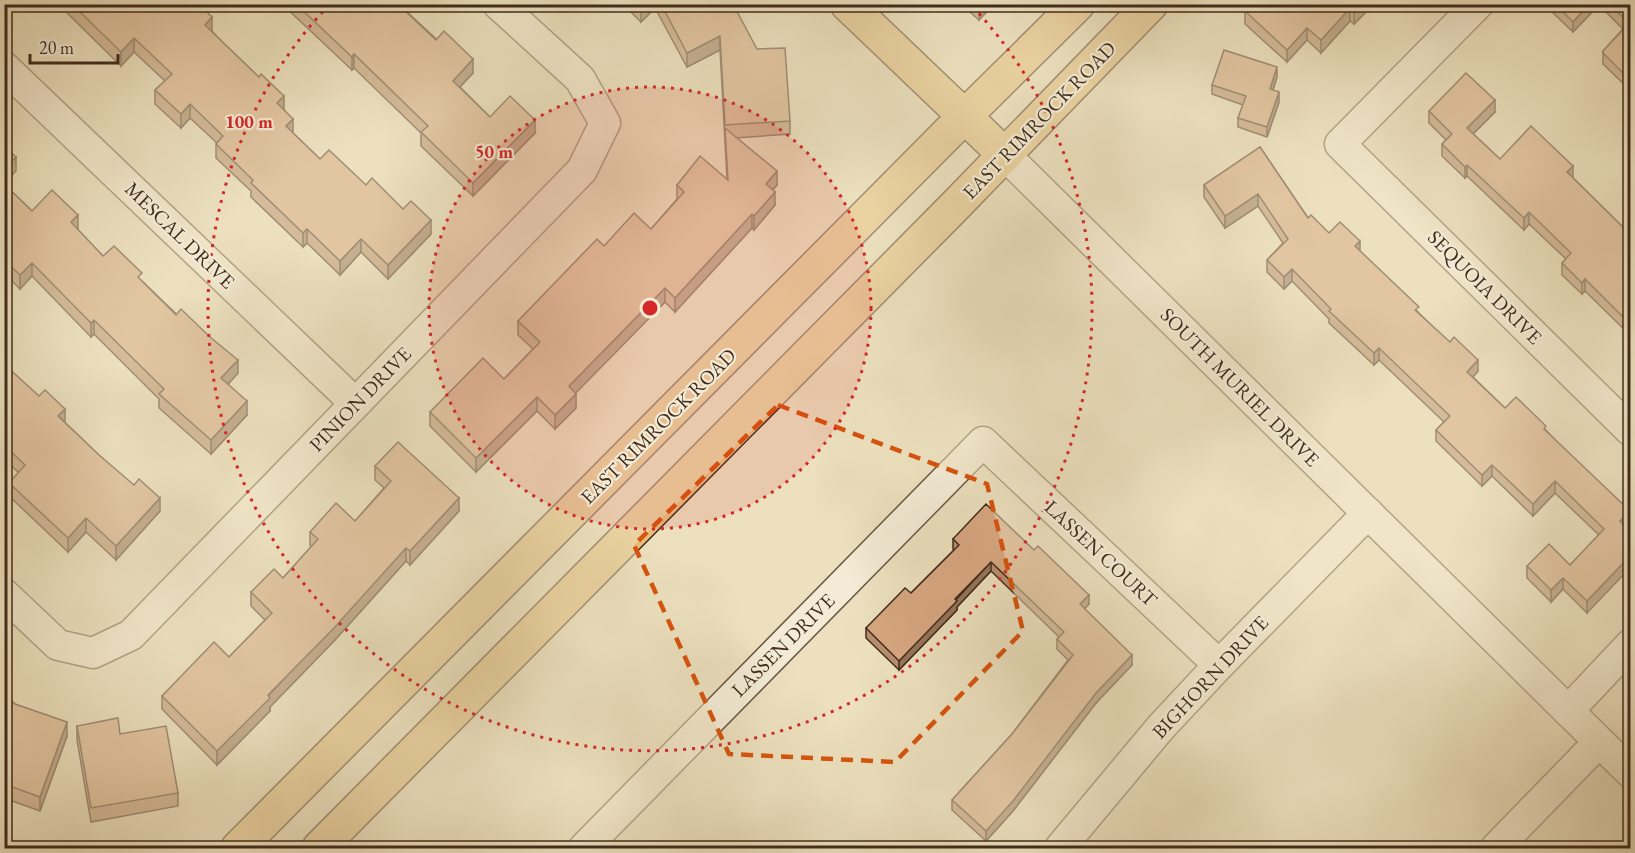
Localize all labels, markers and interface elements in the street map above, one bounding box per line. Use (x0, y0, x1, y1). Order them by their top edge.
scale bar (30, 27, 118, 65)
street label: EAST RIMROCK ROAD (957, 35, 1121, 205)
text: 20 m (39, 36, 74, 59)
text: 100 m (225, 110, 273, 133)
text: 50 m (475, 140, 513, 163)
street label: MESCAL DRIVE (119, 176, 241, 294)
street label: SEQUOIA DRIVE (1422, 224, 1548, 350)
centre of rings (640, 298, 660, 318)
street label: SOUTH MURIEL DRIVE (1155, 302, 1325, 472)
street label: PINION DRIVE (303, 341, 417, 457)
street label: EAST RIMROCK ROAD (575, 343, 741, 509)
street label: LASSEN COURT (1039, 494, 1163, 612)
street label: LASSEN DRIVE (726, 588, 840, 702)
street label: BIGHORN DRIVE (1146, 610, 1274, 744)

